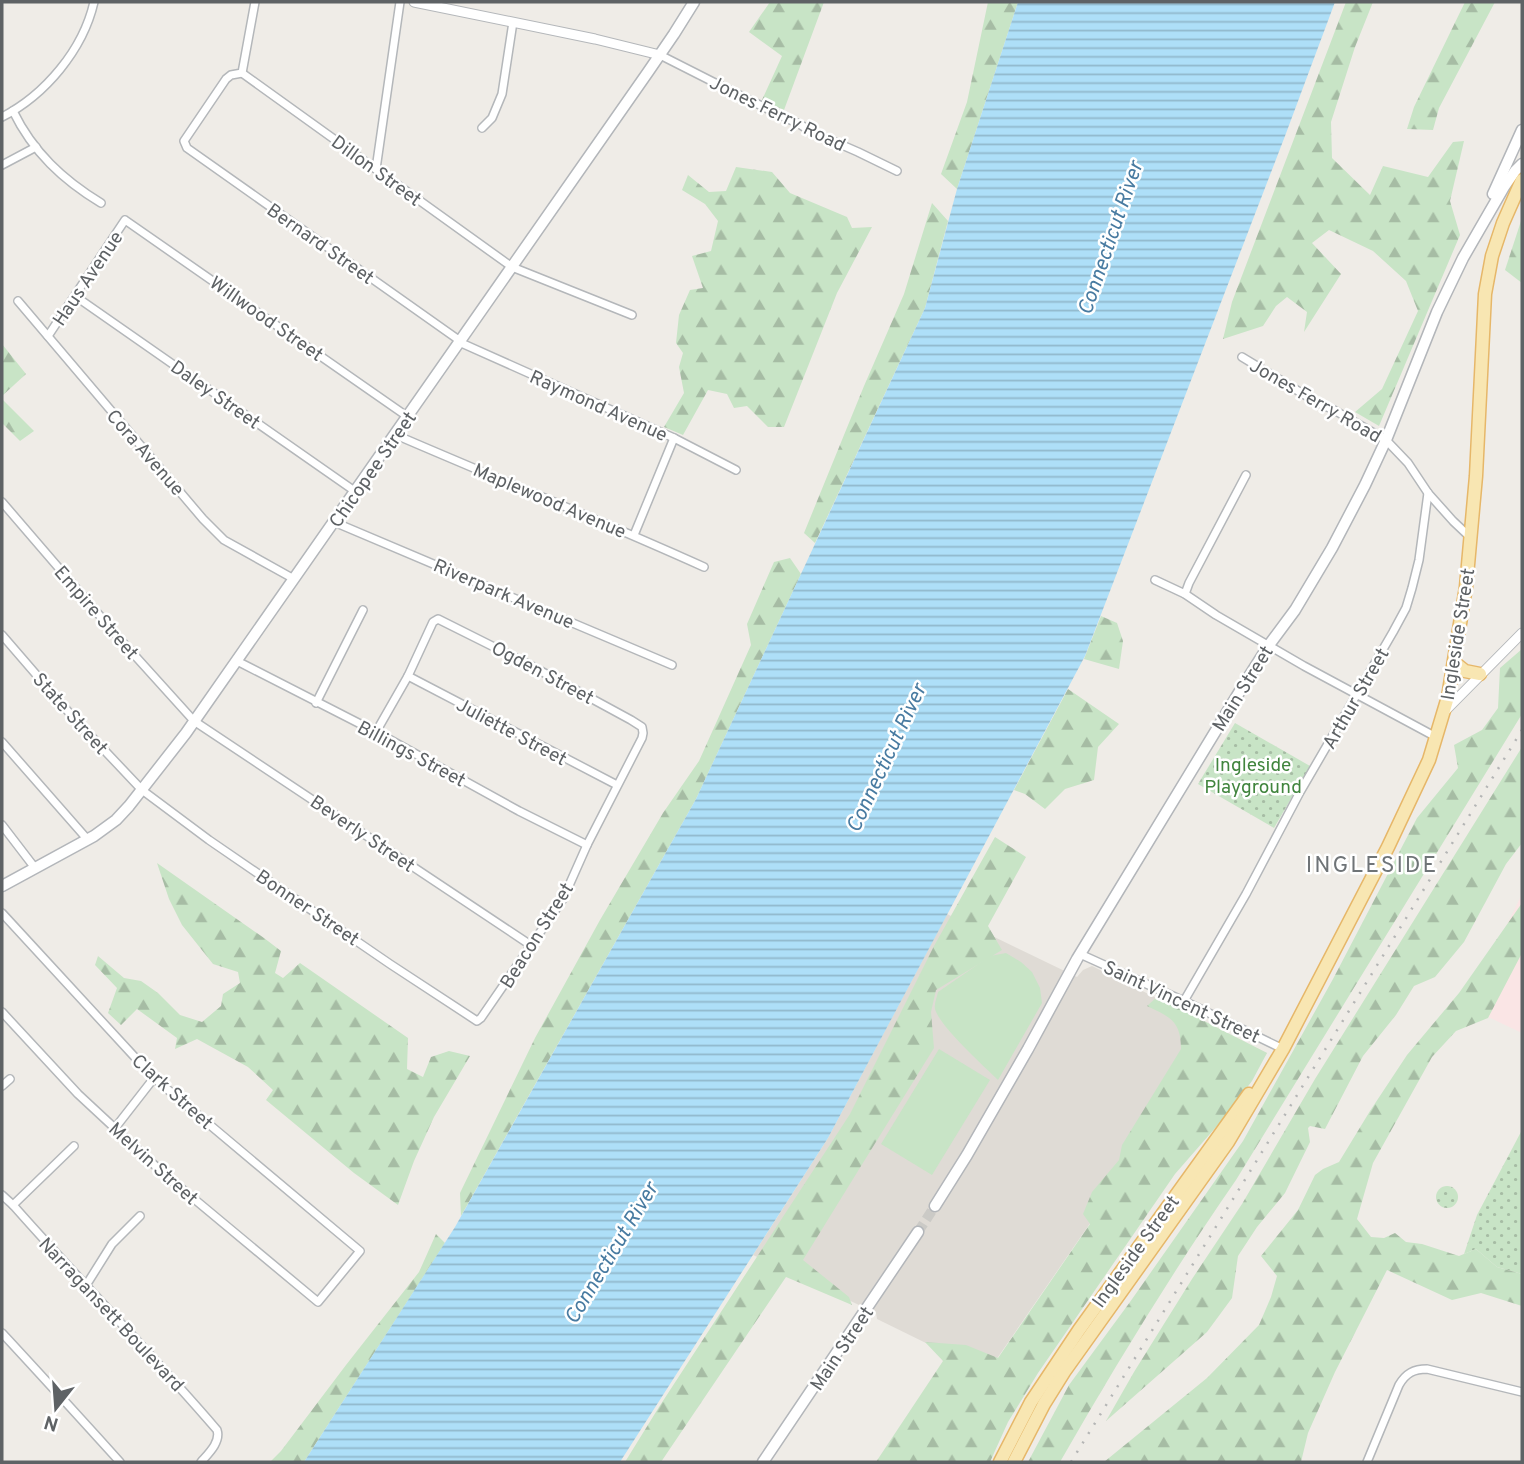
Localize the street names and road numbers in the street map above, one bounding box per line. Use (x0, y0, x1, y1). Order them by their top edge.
street label: Jones Ferry Road (705, 72, 849, 158)
street label: Dillon Street (326, 131, 426, 212)
street label: Bernard Street (261, 199, 378, 291)
street label: Haus Avenue (48, 227, 129, 331)
street label: Willwood Street (204, 272, 327, 368)
street label: Jones Ferry Road (1245, 354, 1385, 449)
street label: Daley Street (165, 356, 264, 435)
street label: Raymond Avenue (526, 366, 671, 448)
street label: Cora Avenue (100, 405, 189, 502)
street label: Chicopee Street (325, 407, 423, 533)
street label: Maplewood Avenue (469, 459, 629, 545)
street label: Riverpark Avenue (429, 554, 577, 635)
street label: Empire Street (48, 561, 143, 665)
street label: Ingleside Street (1437, 567, 1481, 702)
street label: Ogden Street (487, 637, 598, 711)
street label: Main Street (1208, 642, 1280, 737)
street label: Arthur Street (1318, 644, 1395, 754)
street label: State Street (27, 668, 113, 760)
street label: Juliette Street (452, 694, 570, 772)
street label: Billings Street (353, 716, 469, 793)
street label: Beverly Street (305, 791, 419, 879)
street label: Bonner Street (251, 865, 363, 952)
street label: Beacon Street (496, 879, 580, 994)
street label: Saint Vincent Street (1099, 956, 1263, 1050)
street label: Clark Street (126, 1050, 217, 1135)
street label: Melvin Street (103, 1118, 203, 1211)
street label: Ingleside Street (1088, 1191, 1186, 1313)
street label: Narragansett Boulevard (33, 1233, 188, 1398)
street label: Main Street (806, 1302, 880, 1396)

